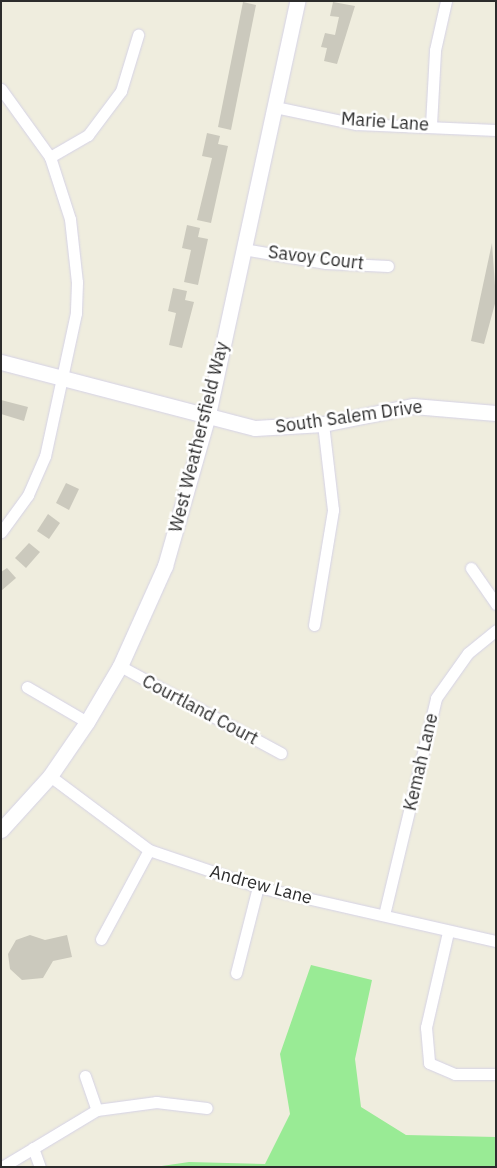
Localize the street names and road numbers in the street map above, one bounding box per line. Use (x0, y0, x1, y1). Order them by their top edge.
street label: Marie Lane (340, 108, 430, 136)
street label: Savoy Court (267, 241, 365, 275)
street label: West Weathersfield Way (165, 339, 233, 535)
street label: South Salem Drive (274, 396, 424, 438)
street label: Courtland Court (138, 670, 262, 750)
street label: Kemah Lane (399, 711, 443, 813)
street label: Andrew Lane (207, 861, 315, 909)

